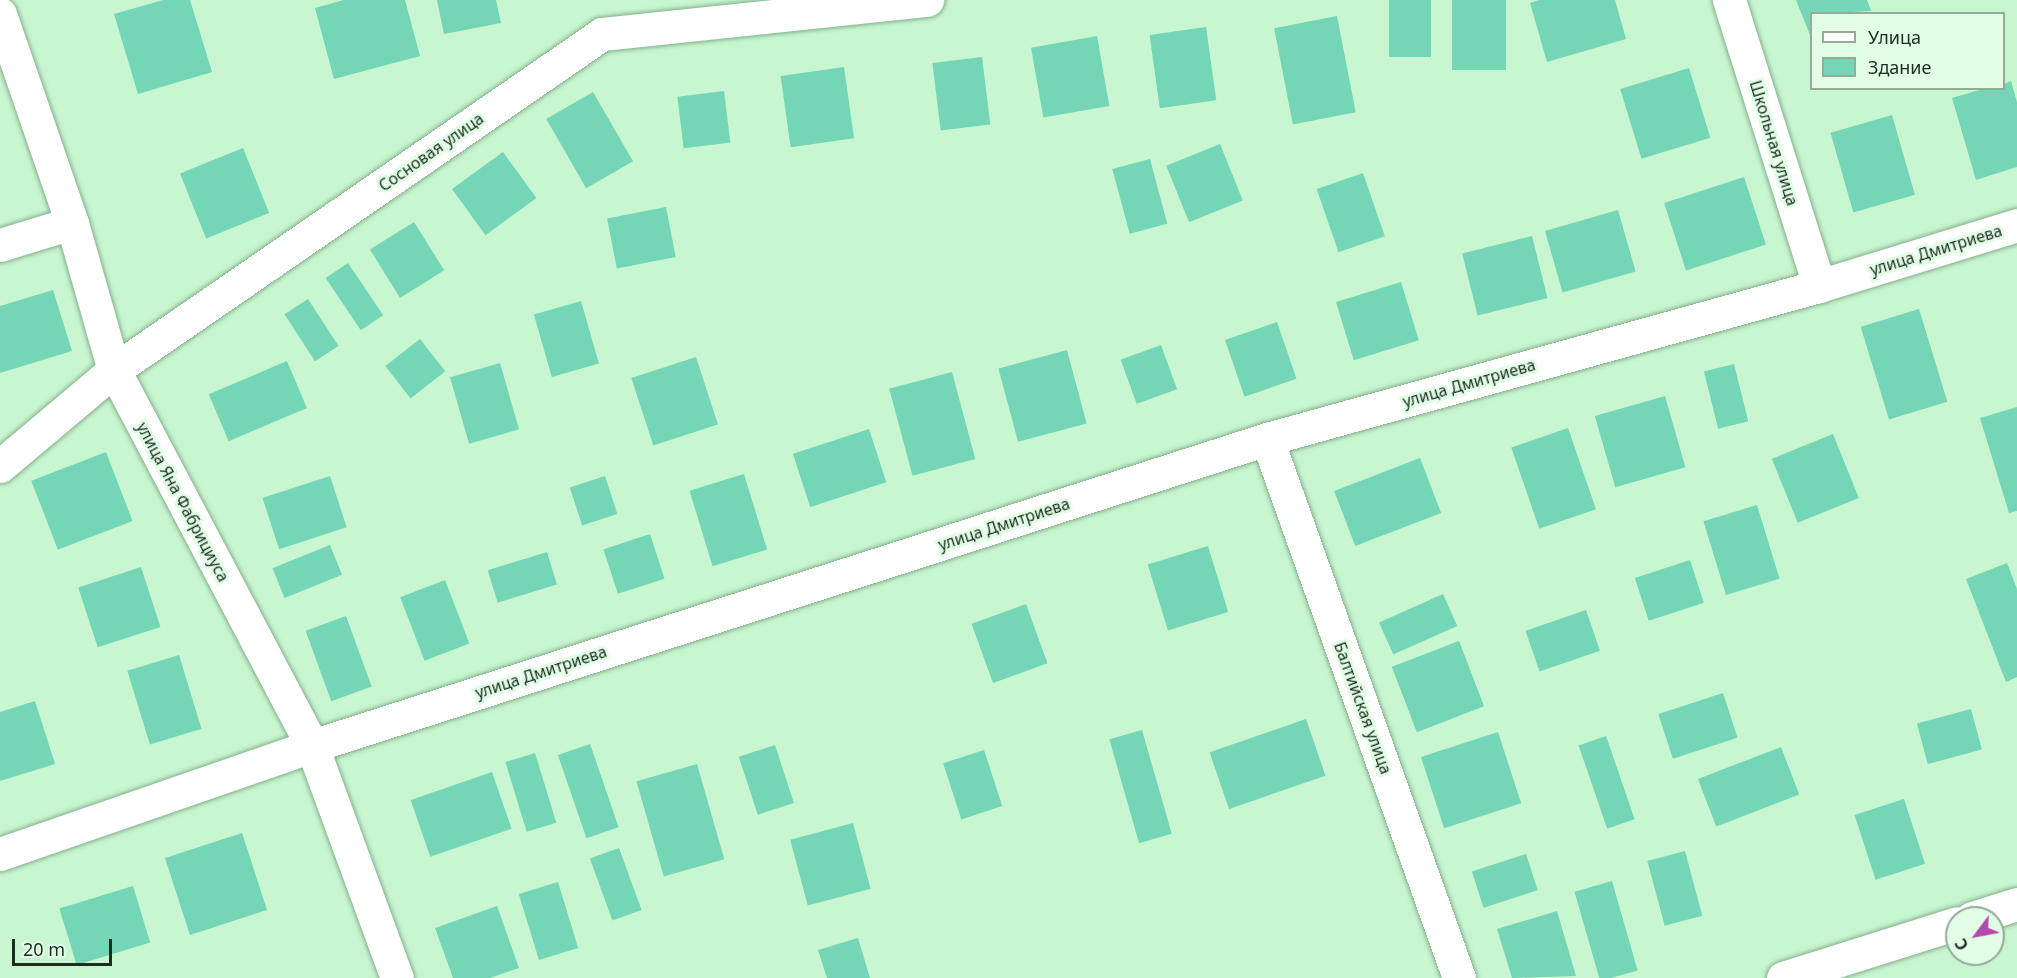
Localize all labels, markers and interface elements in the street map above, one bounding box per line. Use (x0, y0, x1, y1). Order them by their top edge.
legend (1810, 12, 2005, 90)
text: Улица (1868, 25, 1921, 49)
text: Здание (1868, 55, 1931, 79)
street label: Школьная улица (1746, 78, 1802, 208)
street label: Сосновая улица (375, 109, 487, 195)
street label: улица Дмитриева (1868, 221, 2004, 279)
street label: улица Дмитриева (1400, 355, 1538, 411)
street label: улица Яна Фабрициуса (133, 419, 233, 585)
street label: улица Дмитриева (936, 494, 1072, 554)
street label: Балтийская улица (1330, 639, 1396, 777)
street label: улица Дмитриева (473, 642, 609, 702)
north arrow (1945, 906, 2005, 966)
scale bar (15, 927, 116, 965)
text: С (1949, 934, 1974, 955)
text: 20 m (23, 937, 65, 961)

